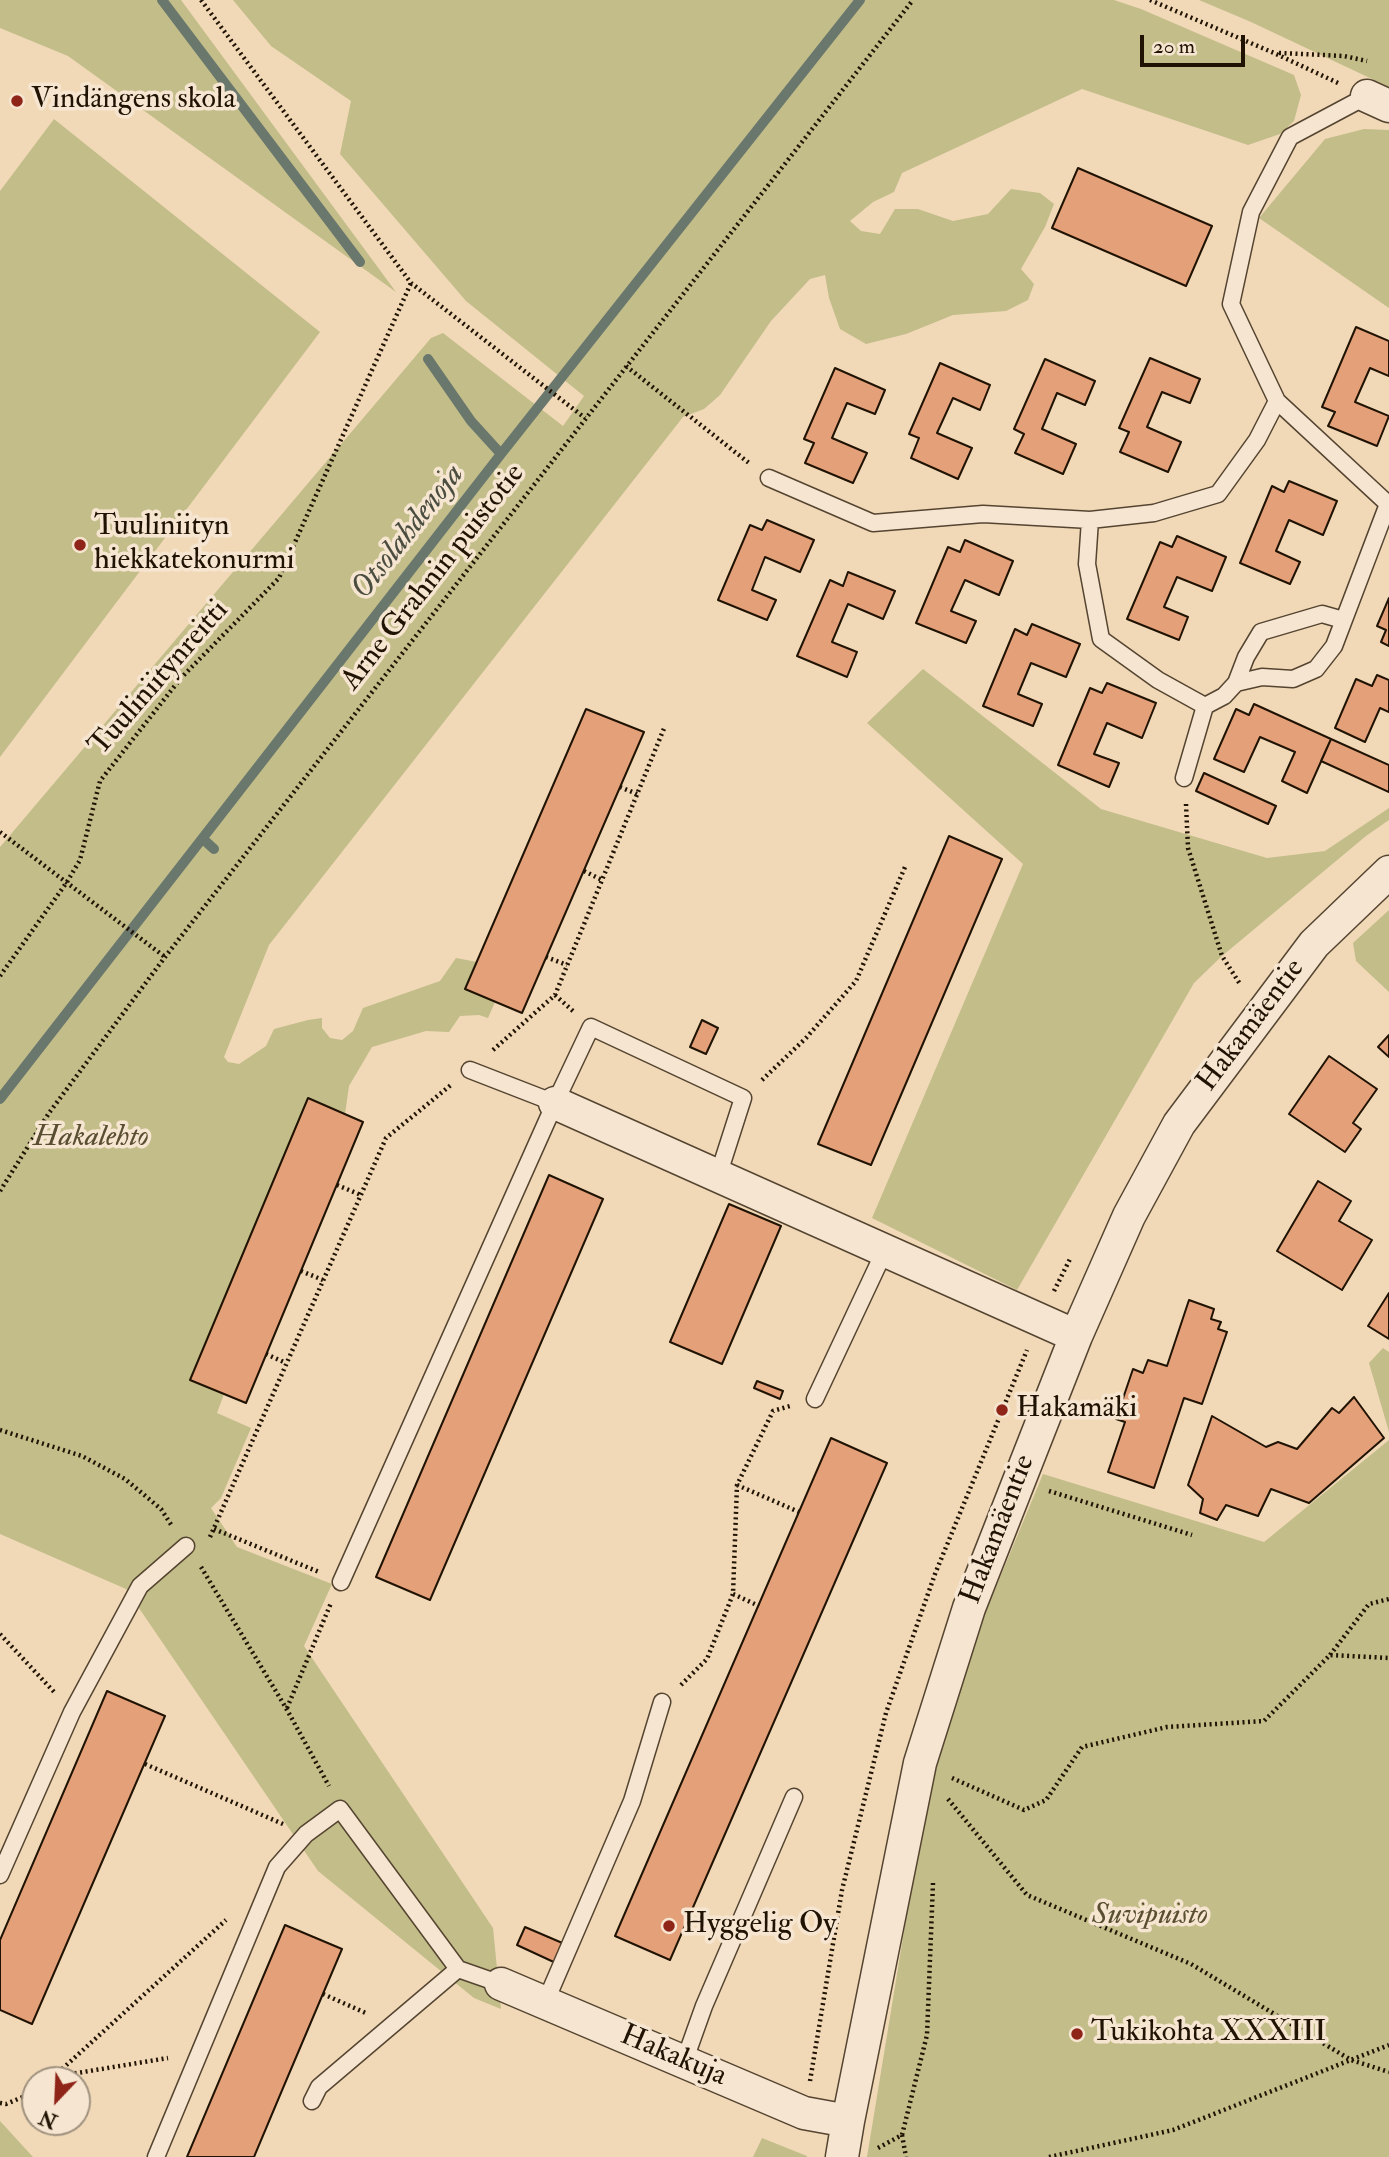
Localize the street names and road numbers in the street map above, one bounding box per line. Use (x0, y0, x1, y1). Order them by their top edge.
street label: Arne Grahnin puistotie (334, 458, 534, 698)
street label: Tuuliniitynreitti (83, 594, 237, 764)
street label: Hakamäentie (1190, 953, 1314, 1099)
street label: Hakamäentie (954, 1450, 1044, 1610)
street label: Hakakuja (614, 2018, 732, 2096)

